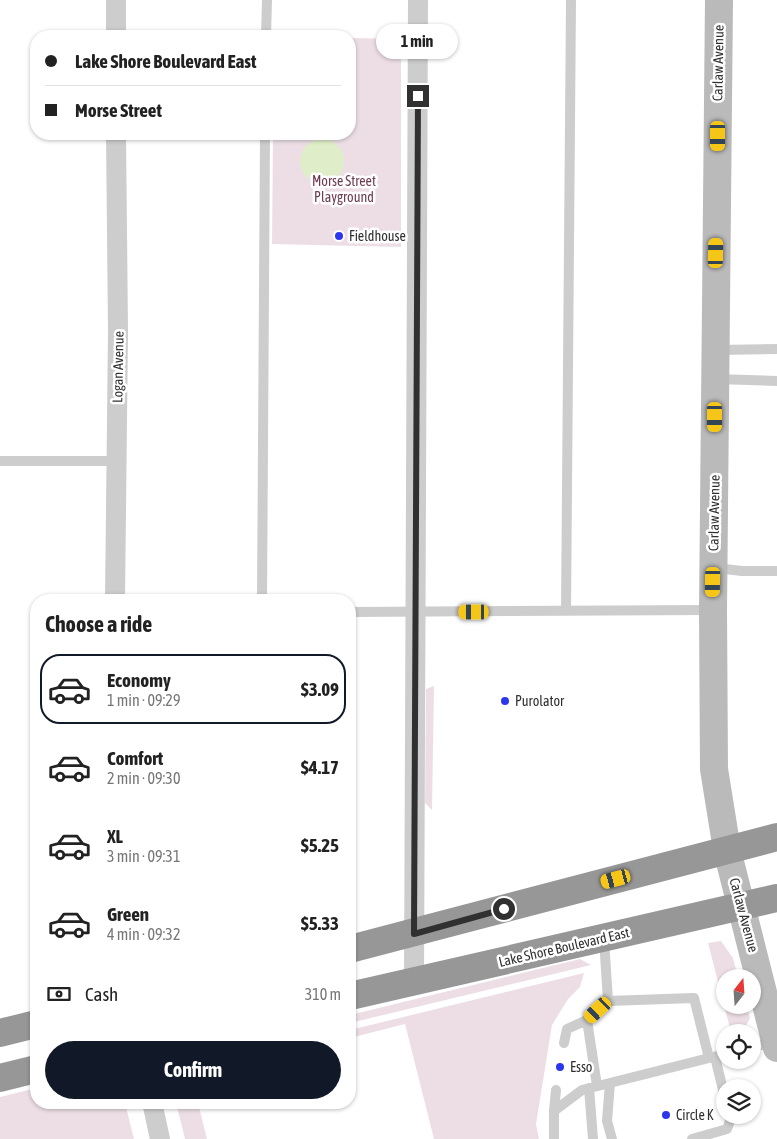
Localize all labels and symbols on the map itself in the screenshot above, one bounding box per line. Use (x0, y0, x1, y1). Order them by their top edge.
callout: 1 min (377, 23, 459, 58)
street label: Carlaw Avenue (709, 25, 727, 101)
route end (407, 85, 429, 107)
car (710, 121, 725, 151)
park label: Morse Street Playground (312, 173, 376, 205)
place label: Fieldhouse (349, 228, 406, 244)
marker: Fieldhouse (333, 230, 345, 242)
car (708, 238, 723, 268)
street label: Logan Avenue (109, 331, 127, 403)
car (707, 402, 722, 432)
street label: Carlaw Avenue (705, 475, 723, 551)
car (705, 567, 720, 597)
car (459, 605, 489, 620)
place label: Purolator (515, 693, 565, 709)
marker: Purolator (499, 695, 511, 707)
car (599, 868, 632, 890)
street label: Carlaw Avenue (726, 876, 762, 954)
route start (493, 898, 515, 920)
street label: Lake Shore Boulevard East (497, 924, 631, 970)
north arrow (716, 969, 761, 1014)
car (581, 994, 614, 1026)
place label: Esso (570, 1059, 592, 1075)
marker: Esso (554, 1061, 566, 1073)
place label: Circle K (676, 1107, 714, 1123)
marker: Circle K (660, 1109, 672, 1121)

